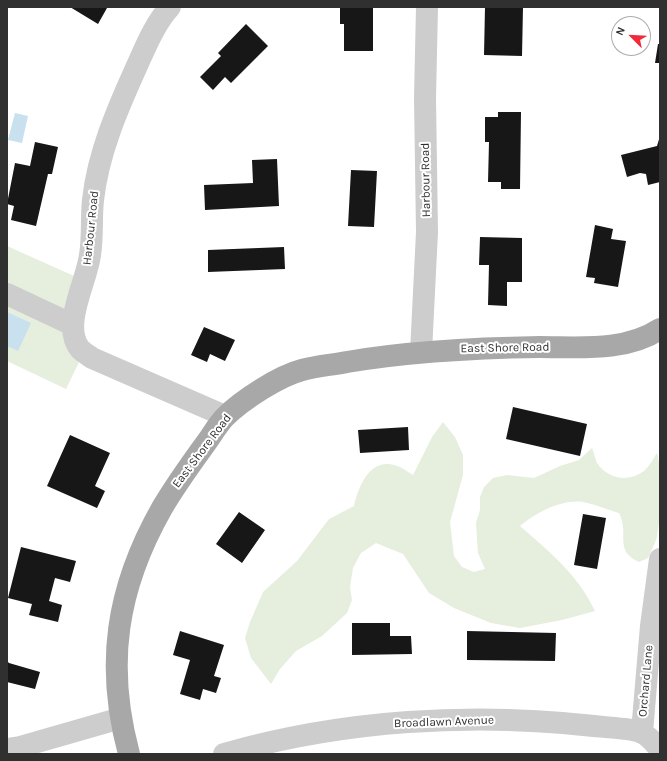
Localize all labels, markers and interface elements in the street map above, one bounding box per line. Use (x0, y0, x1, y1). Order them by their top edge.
north arrow (611, 16, 651, 56)
text: N (613, 25, 628, 38)
street label: Harbour Road (418, 143, 434, 217)
street label: Harbour Road (80, 190, 102, 266)
street label: East Shore Road (460, 340, 550, 356)
street label: East Shore Road (169, 411, 235, 491)
street label: Orchard Lane (636, 644, 656, 718)
street label: Broadlawn Avenue (394, 713, 494, 731)

